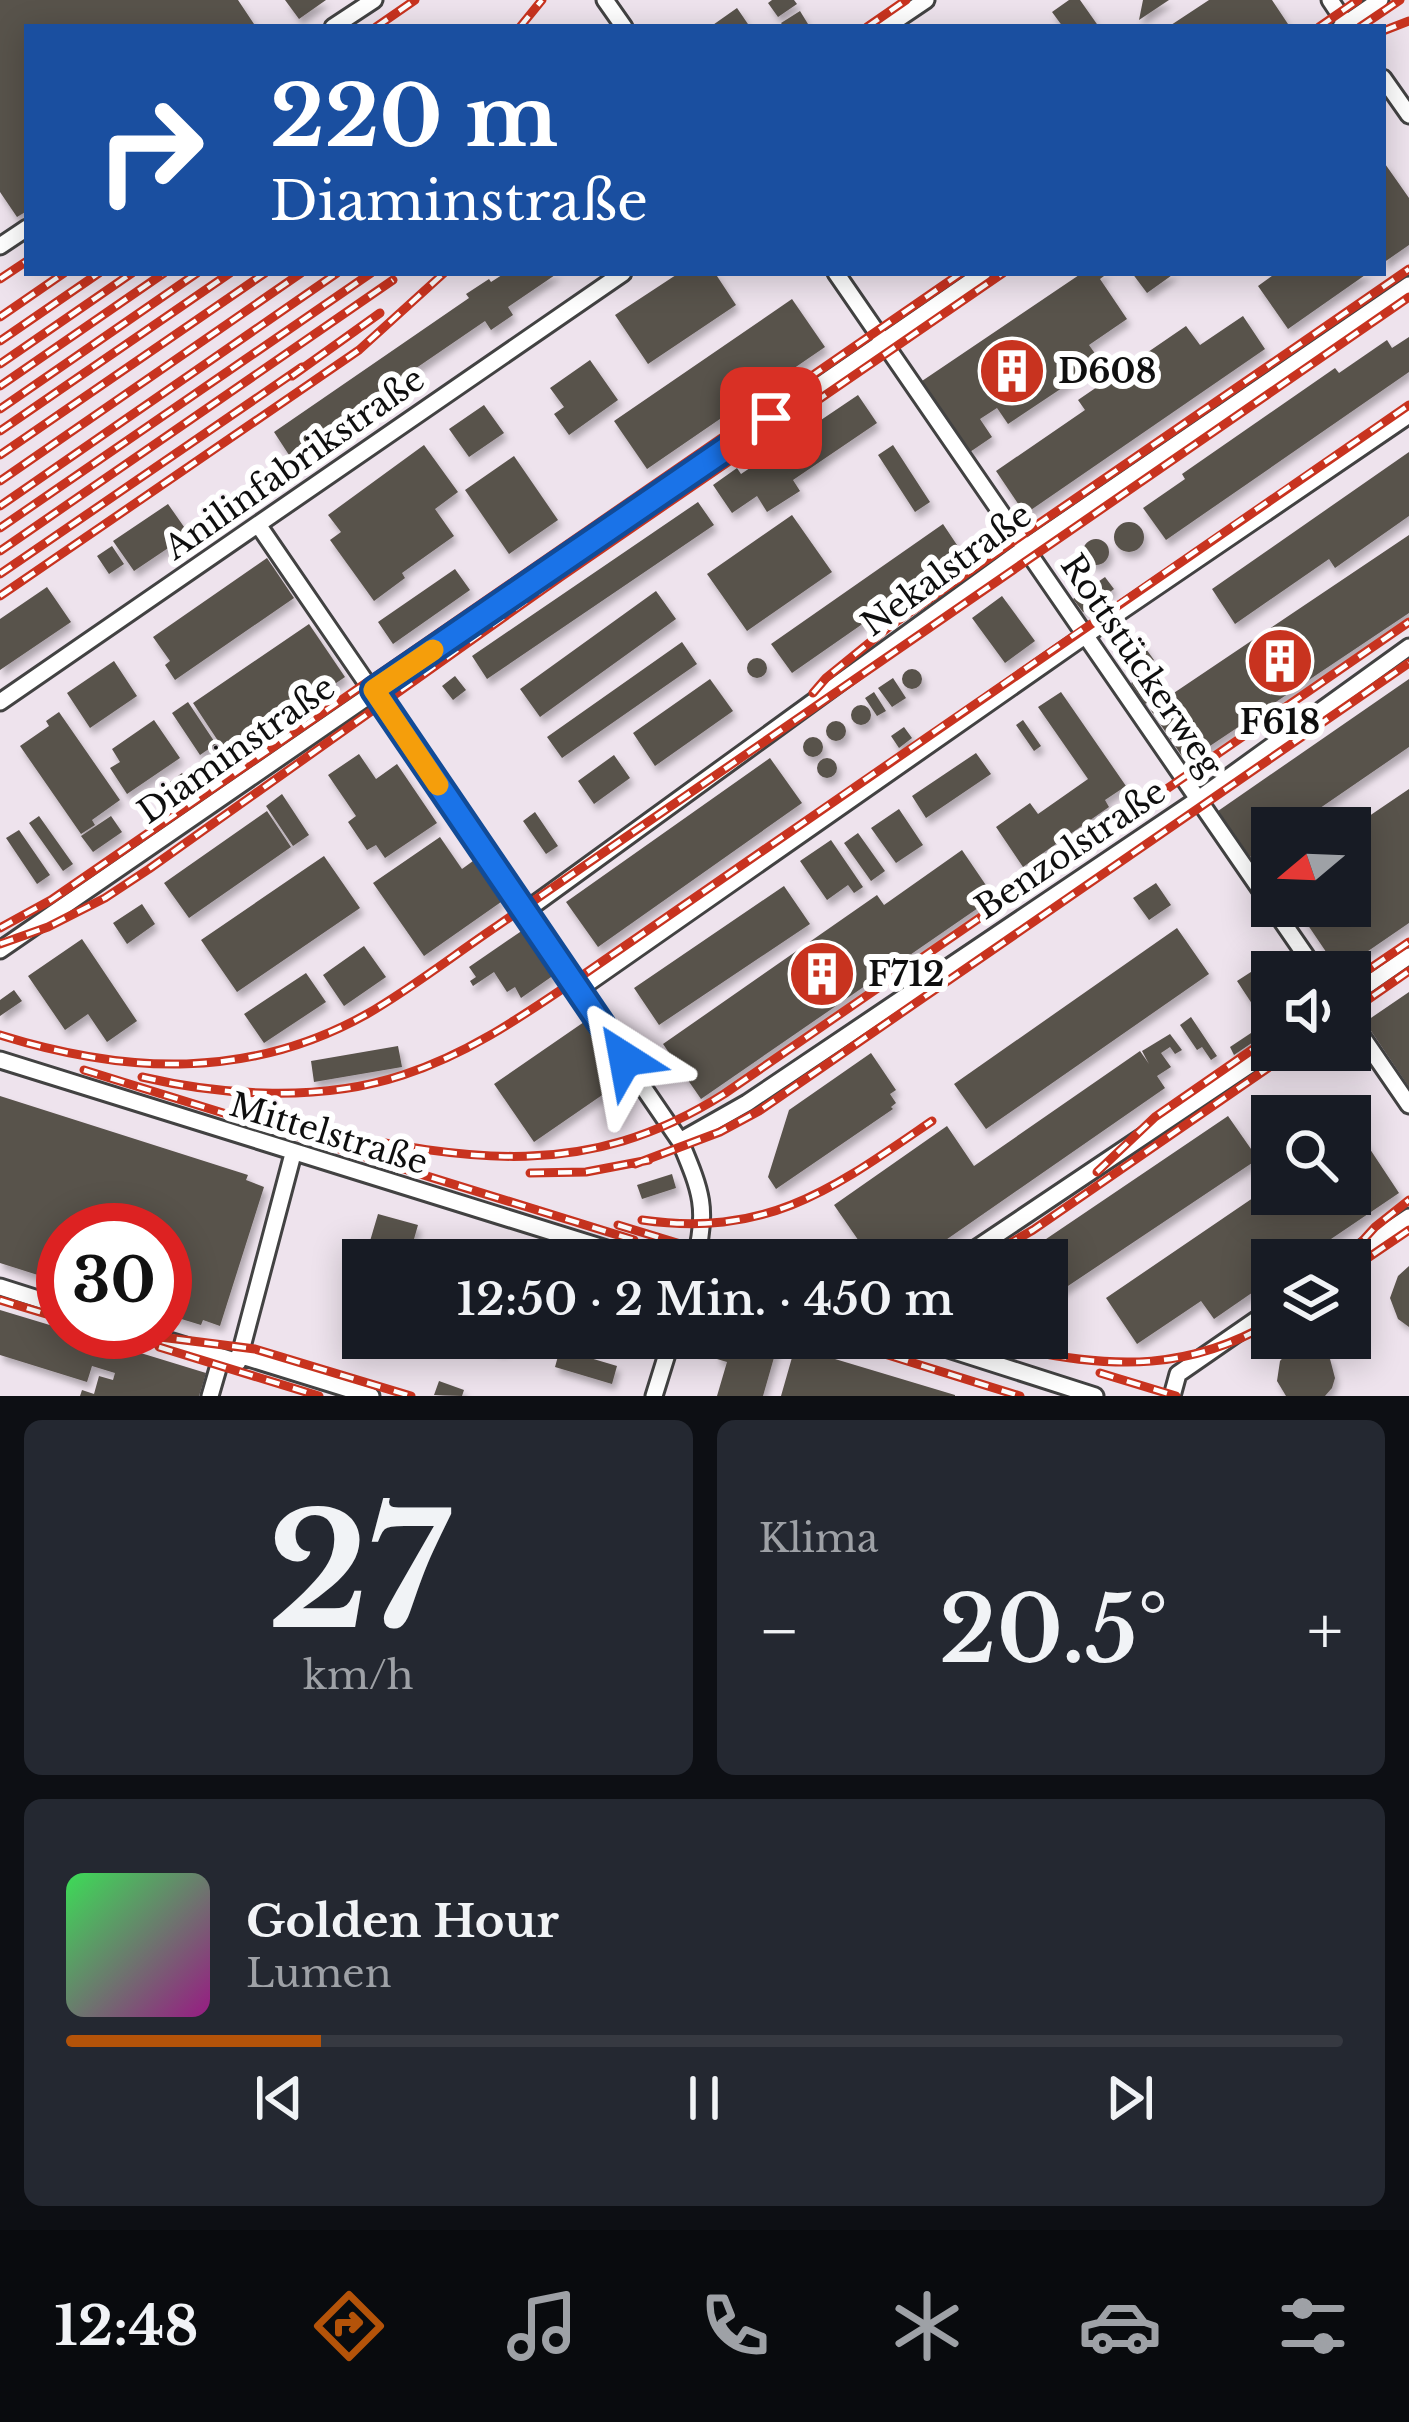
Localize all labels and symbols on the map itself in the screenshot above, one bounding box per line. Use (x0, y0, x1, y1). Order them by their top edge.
building icon: D608 (977, 336, 1047, 406)
place label: D608 (1058, 351, 1156, 392)
street label: Anilinfabrikstraße (156, 358, 432, 569)
pin (720, 367, 822, 469)
street label: Nekalstraße (853, 494, 1039, 645)
street label: Rottstückerweg (1052, 546, 1232, 785)
building icon: F618 (1245, 626, 1315, 696)
street label: Diaminstraße (130, 666, 343, 832)
place label: F618 (1240, 702, 1320, 743)
street label: Benzolstraße (967, 771, 1173, 928)
north arrow (1251, 807, 1371, 927)
building icon: F712 (787, 939, 857, 1009)
place label: F712 (868, 954, 944, 995)
position arrow (562, 996, 688, 1122)
street label: Mittelstraße (225, 1084, 433, 1183)
speed limit sign: 30 (36, 1203, 192, 1359)

